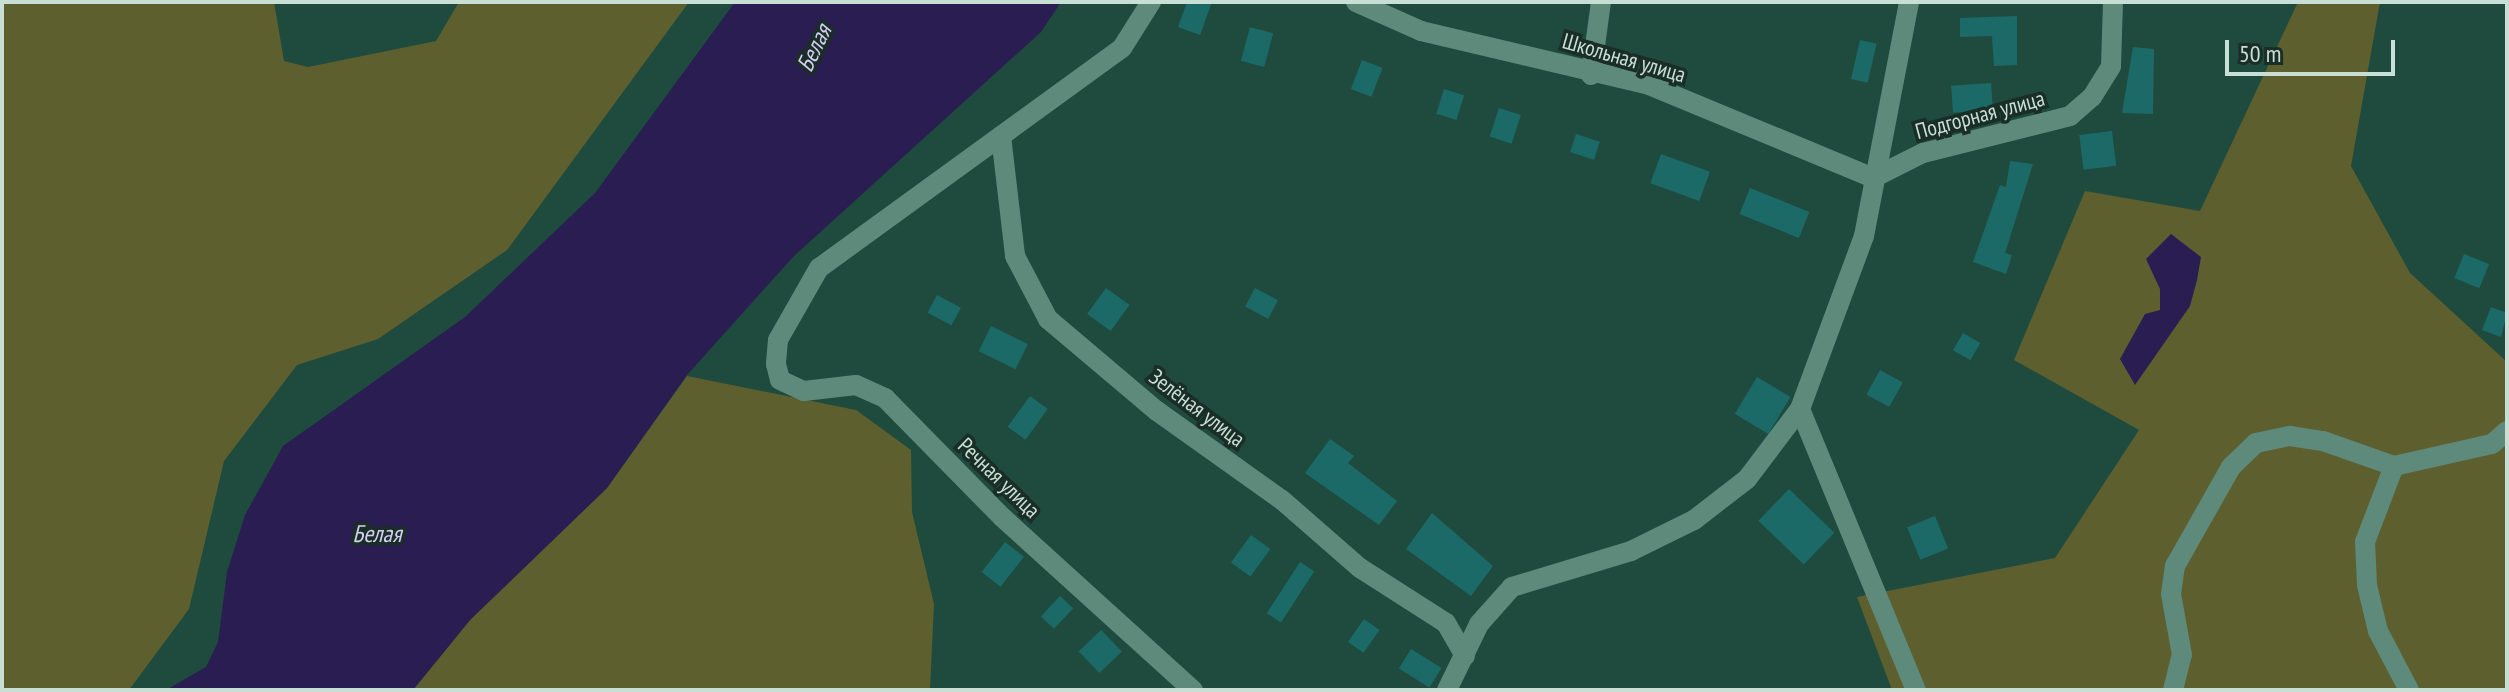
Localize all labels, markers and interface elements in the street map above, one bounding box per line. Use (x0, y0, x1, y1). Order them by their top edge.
water label: Белая (790, 20, 838, 76)
scale bar (2229, 24, 2399, 74)
street label: Школьная улица (1559, 28, 1689, 88)
text: 50 m (2239, 38, 2281, 69)
street label: Подгорная улица (1912, 85, 2048, 145)
street label: Зелёная улица (1144, 363, 1250, 453)
street label: Речная улица (953, 432, 1045, 524)
water label: Белая (353, 520, 401, 548)

